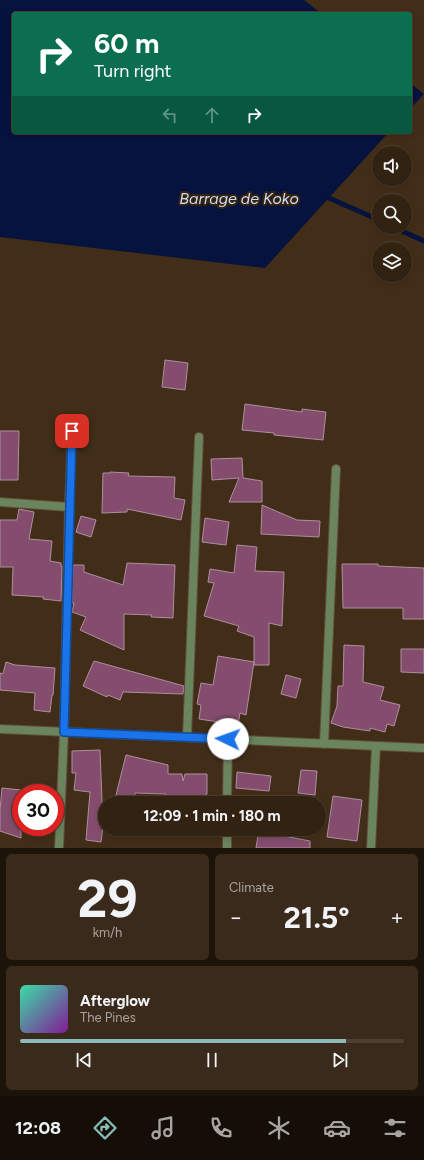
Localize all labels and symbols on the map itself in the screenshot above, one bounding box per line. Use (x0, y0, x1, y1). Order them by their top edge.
water label: Barrage de Koko (179, 189, 299, 208)
pin (55, 414, 89, 448)
position arrow (207, 718, 249, 760)
speed limit sign: 30 (12, 784, 64, 836)

